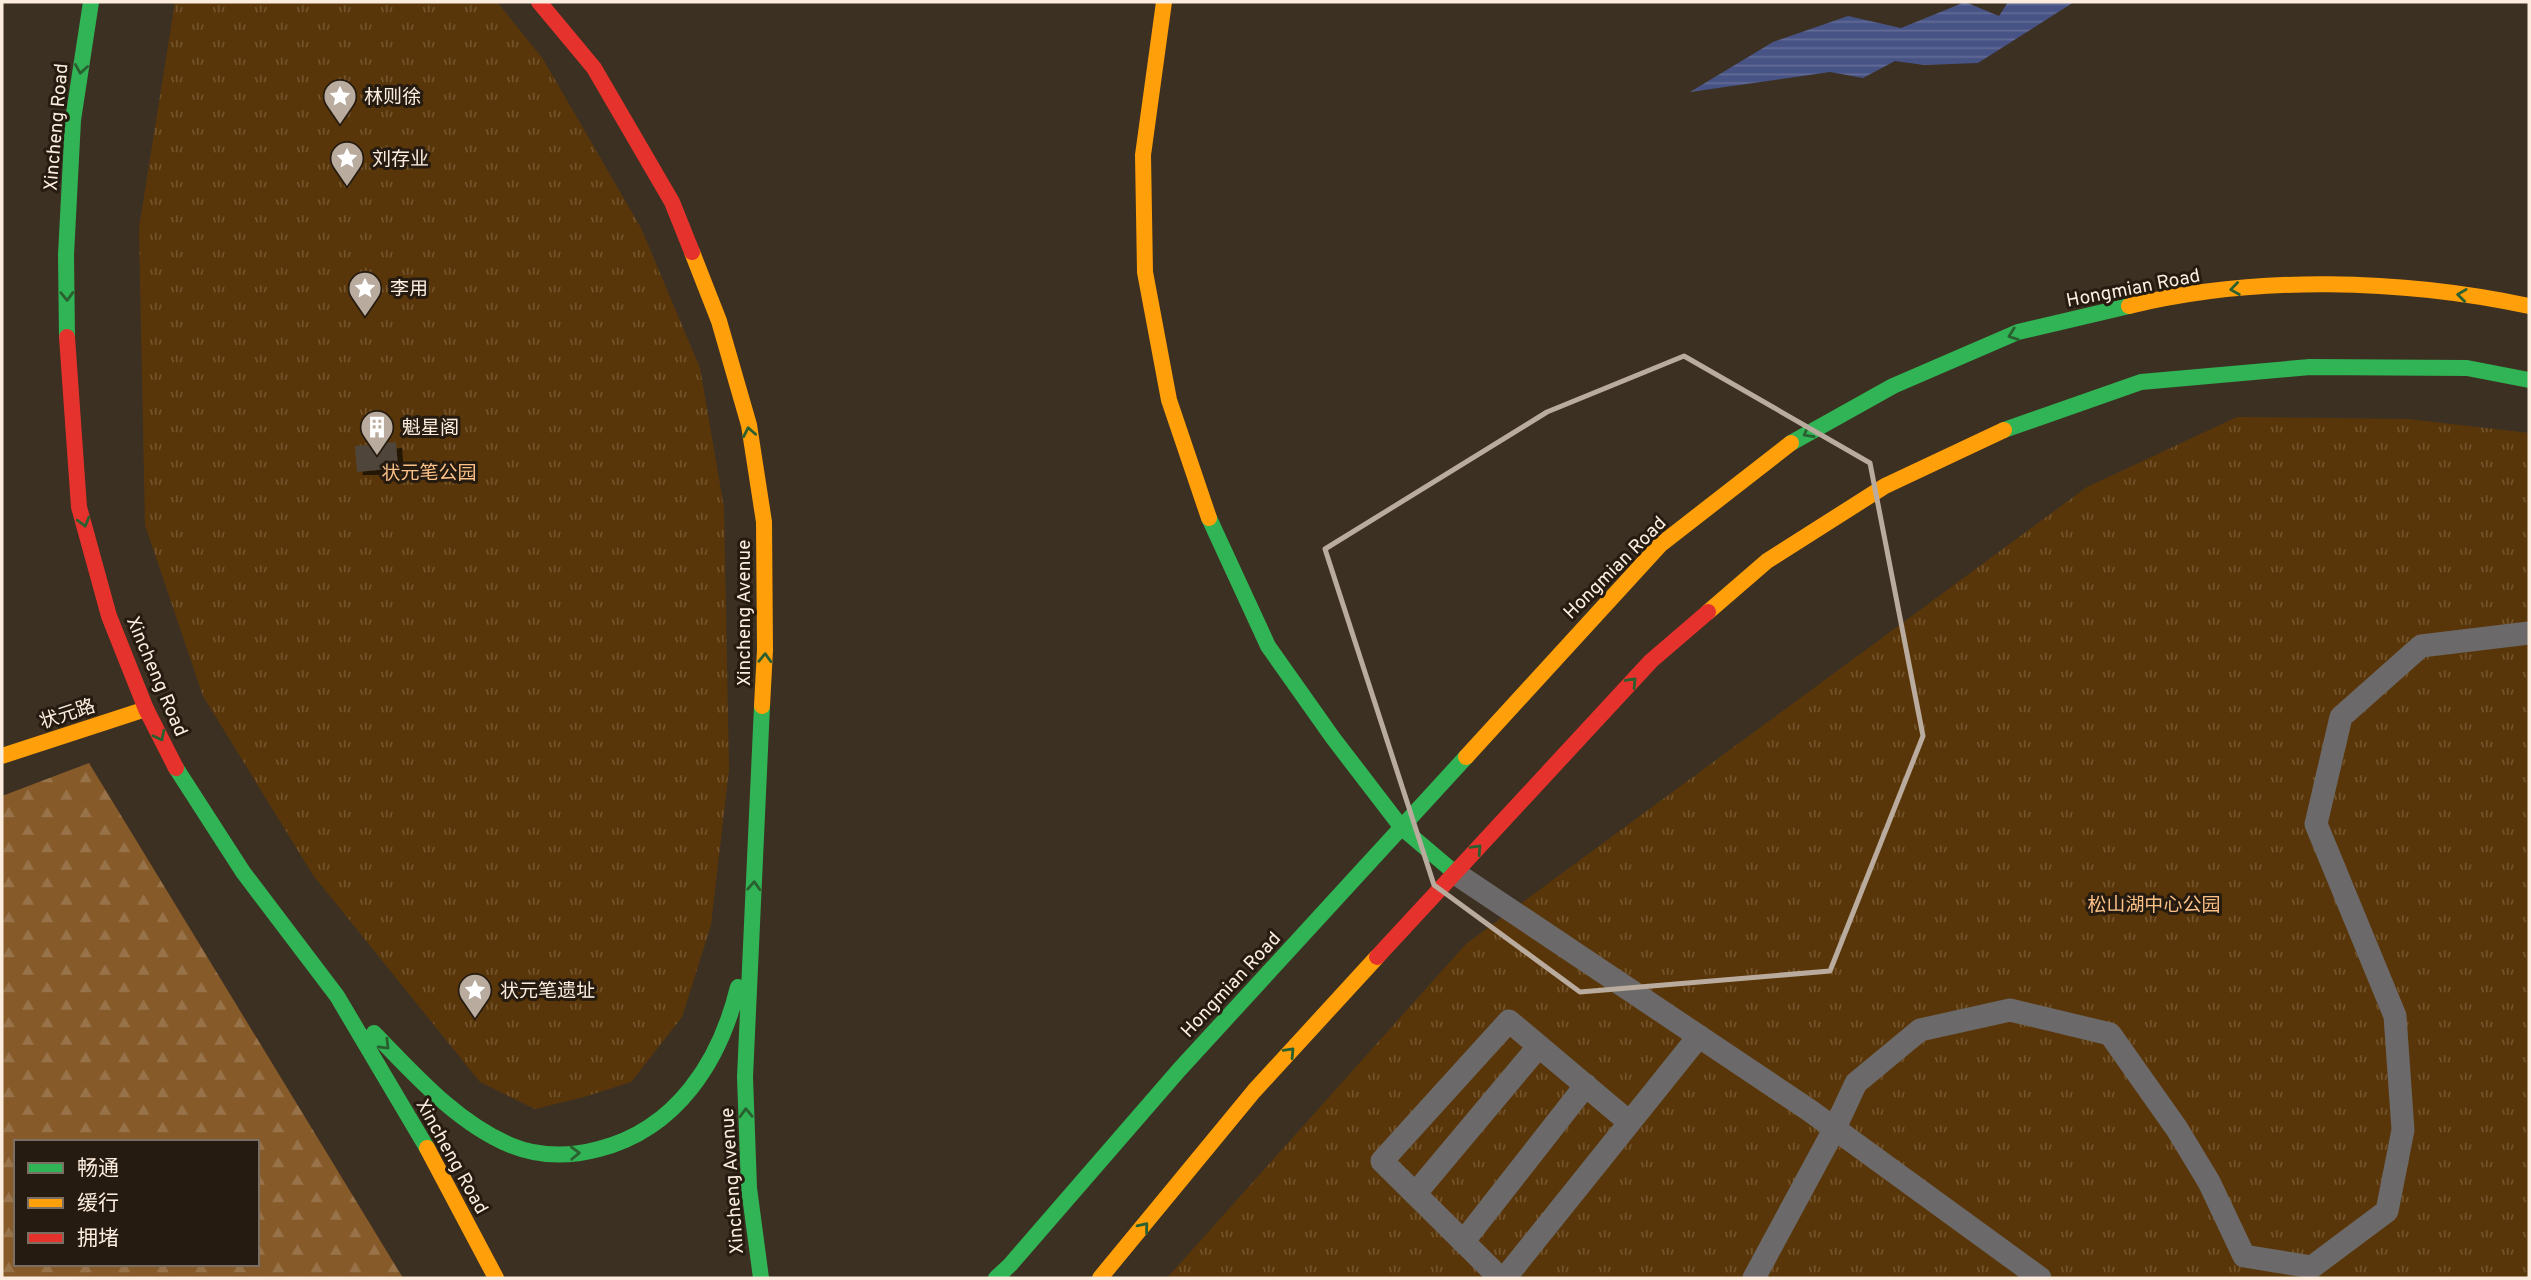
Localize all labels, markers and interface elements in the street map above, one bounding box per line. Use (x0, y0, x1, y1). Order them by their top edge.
street label: Xincheng Road (39, 62, 75, 192)
one-way arrow (74, 63, 89, 75)
place icon: 林则徐 (321, 77, 359, 126)
place label: 林则徐 (364, 86, 421, 110)
place icon: 刘存业 (328, 139, 366, 188)
place label: 刘存业 (372, 148, 429, 172)
street label: Hongmian Road (2064, 264, 2202, 314)
place icon: 李用 (346, 269, 384, 318)
place label: 李用 (390, 278, 428, 302)
one-way arrow (2229, 281, 2241, 296)
one-way arrow (2456, 288, 2468, 303)
one-way arrow (59, 291, 75, 302)
one-way arrow (2007, 327, 2019, 341)
building icon: 魁星阁 (358, 408, 396, 457)
place label: 魁星阁 (402, 417, 459, 441)
one-way arrow (1803, 425, 1816, 438)
one-way arrow (743, 426, 758, 438)
park label: 状元笔公园 (381, 462, 477, 486)
street label: Hongmian Road (1559, 512, 1672, 625)
one-way arrow (75, 516, 90, 528)
street label: Xincheng Avenue (733, 540, 757, 686)
street label: Xincheng Road (120, 613, 192, 740)
one-way arrow (757, 653, 772, 664)
one-way arrow (1624, 677, 1637, 690)
street label: 状元路 (37, 695, 98, 735)
one-way arrow (151, 729, 165, 741)
one-way arrow (1469, 844, 1482, 857)
one-way arrow (746, 880, 761, 891)
park label: 松山湖中心公园 (2087, 894, 2221, 918)
street label: Hongmian Road (1176, 927, 1287, 1043)
place icon: 状元笔遗址 (456, 971, 494, 1020)
place label: 状元笔遗址 (500, 980, 595, 1004)
one-way arrow (377, 1036, 390, 1049)
one-way arrow (1282, 1047, 1294, 1060)
street label: Xincheng Road (410, 1095, 493, 1219)
street label: Xincheng Avenue (716, 1107, 750, 1255)
one-way arrow (739, 1107, 754, 1118)
legend (14, 1140, 259, 1266)
one-way arrow (570, 1146, 581, 1161)
text: 畅通 (77, 1156, 119, 1183)
text: 缓行 (77, 1191, 119, 1218)
one-way arrow (1136, 1222, 1149, 1234)
text: 拥堵 (77, 1226, 119, 1253)

